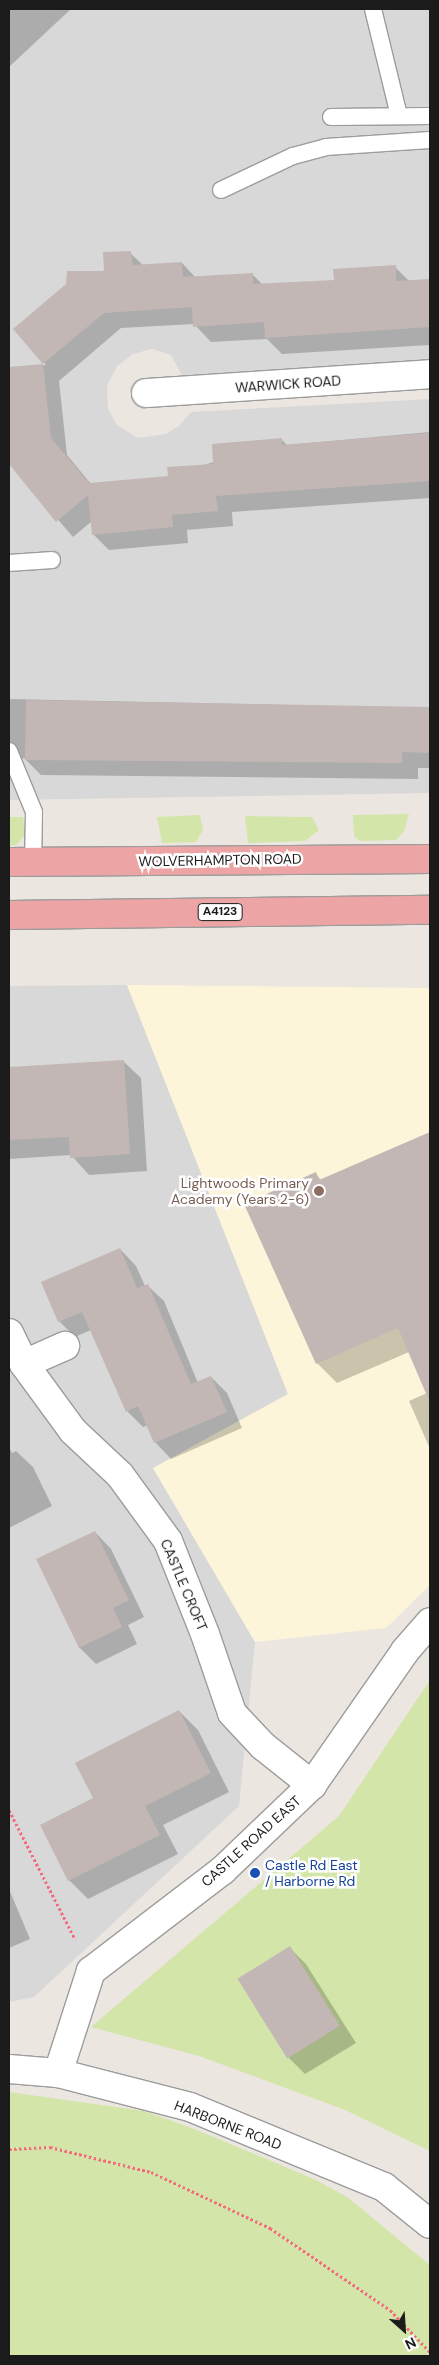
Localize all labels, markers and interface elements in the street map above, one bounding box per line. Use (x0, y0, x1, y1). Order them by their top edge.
street label: WARWICK ROAD (234, 372, 342, 396)
street label: WOLVERHAMPTON ROAD (138, 850, 302, 870)
road number: A4123 (198, 902, 242, 922)
place label: Lightwoods Primary Academy (Years 2-6) (171, 1175, 309, 1208)
marker: Lightwoods Primary Academy (Years 2-6) (313, 1185, 325, 1197)
street label: CASTLE CROFT (157, 1536, 211, 1634)
street label: CASTLE ROAD EAST (198, 1792, 304, 1890)
place label: Castle Rd East / Harborne Rd (265, 1857, 358, 1890)
marker: Castle Rd East / Harborne Rd (249, 1867, 261, 1879)
street label: HARBORNE ROAD (172, 2097, 284, 2153)
north arrow (379, 2305, 429, 2355)
text: N (402, 2333, 419, 2354)

